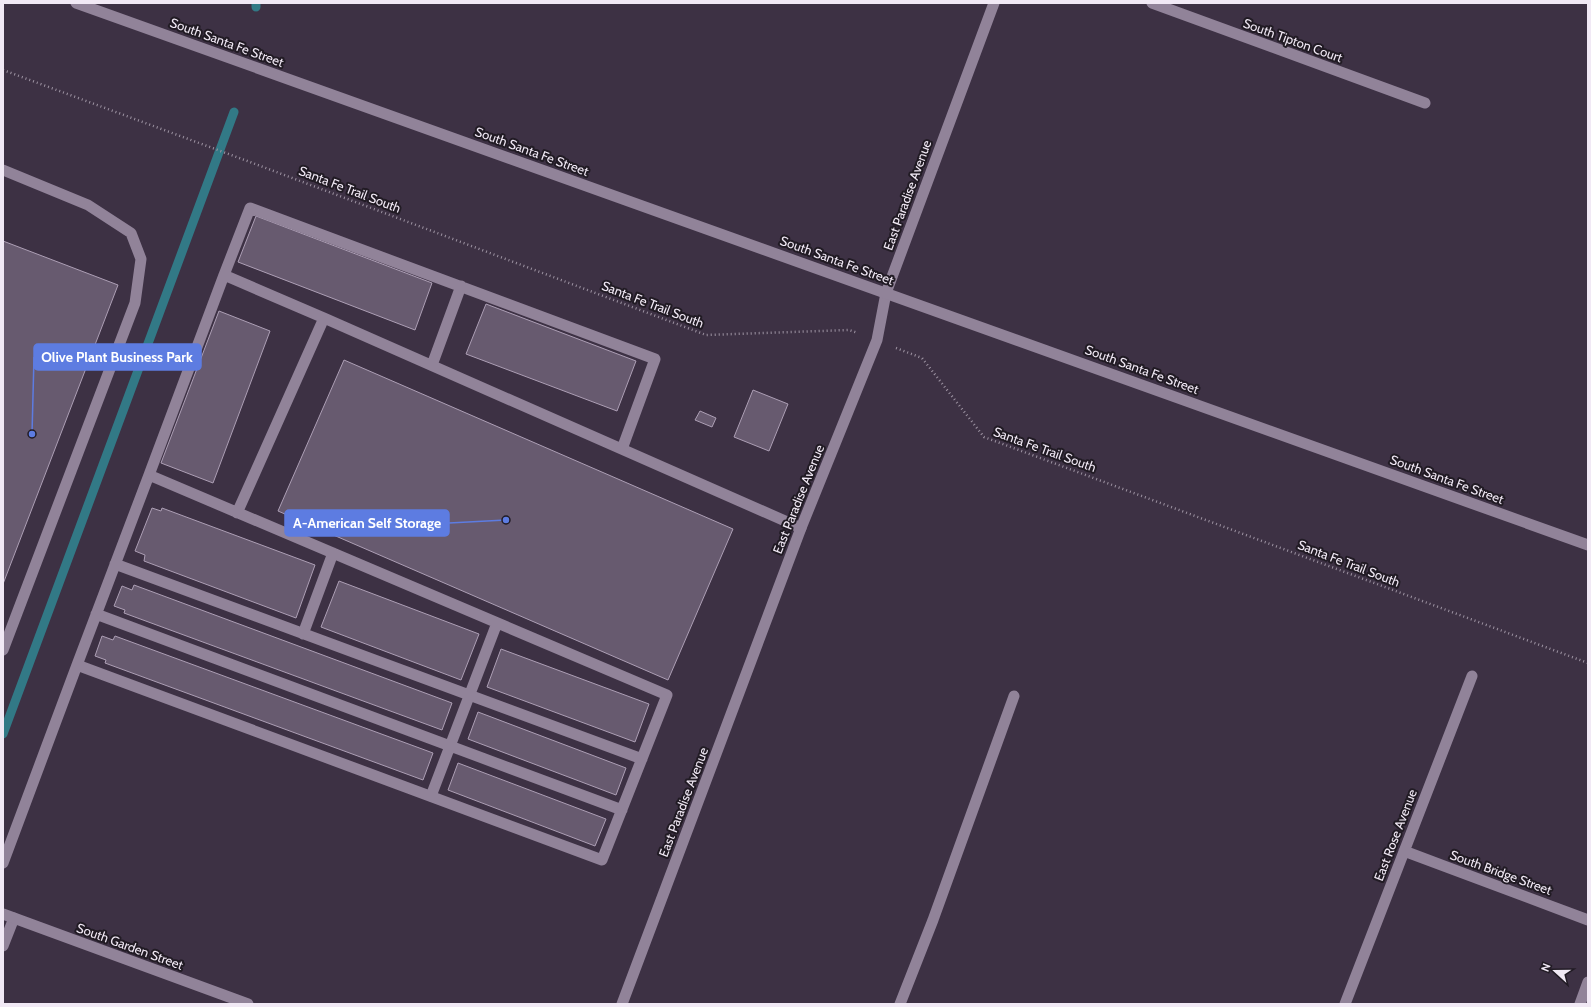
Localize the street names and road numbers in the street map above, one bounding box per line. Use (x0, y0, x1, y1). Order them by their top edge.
street label: South Santa Fe Street (168, 14, 287, 70)
street label: South Tipton Court (1241, 15, 1345, 66)
street label: South Santa Fe Street (473, 123, 592, 179)
street label: East Paradise Avenue (880, 137, 934, 252)
street label: Santa Fe Trail South (297, 162, 403, 216)
street label: South Santa Fe Street (778, 232, 897, 288)
street label: Santa Fe Trail South (600, 277, 706, 331)
street label: South Santa Fe Street (1083, 341, 1202, 397)
street label: Santa Fe Trail South (991, 423, 1099, 475)
street label: East Paradise Avenue (769, 442, 827, 556)
street label: South Santa Fe Street (1388, 451, 1507, 507)
street label: Santa Fe Trail South (1296, 536, 1402, 590)
street label: East Paradise Avenue (655, 745, 711, 859)
street label: East Rose Avenue (1370, 787, 1420, 883)
street label: South Bridge Street (1448, 846, 1555, 898)
street label: South Garden Street (75, 919, 186, 973)

